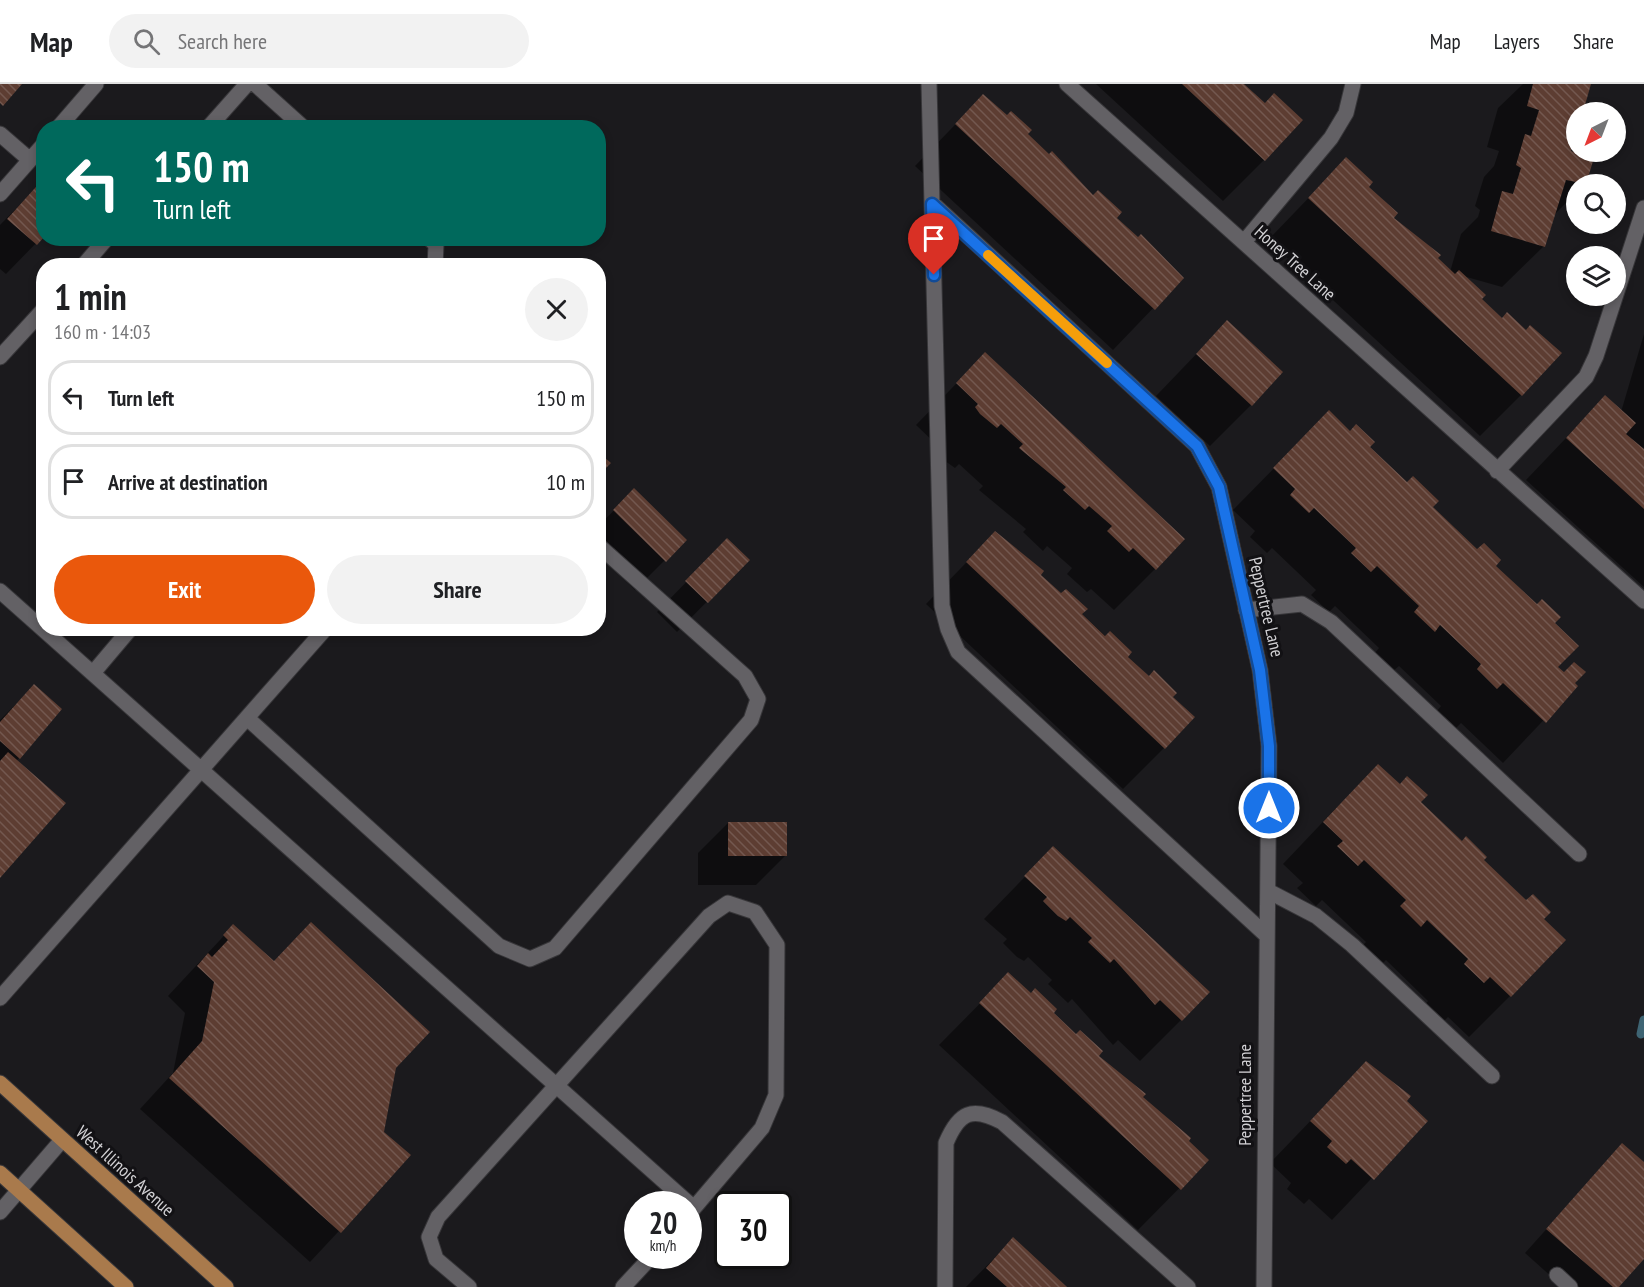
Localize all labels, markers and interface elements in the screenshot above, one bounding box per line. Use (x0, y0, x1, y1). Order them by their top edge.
search box (109, 14, 529, 68)
text: Map (30, 23, 73, 60)
icon: search (130, 25, 163, 58)
text: Search here (178, 27, 267, 55)
text: Map (1430, 28, 1461, 55)
text: Layers (1494, 28, 1540, 55)
text: Share (1573, 28, 1614, 55)
north arrow (1566, 102, 1626, 162)
map controls (1566, 102, 1626, 306)
text: 150 m (153, 139, 250, 194)
icon: left (54, 144, 132, 222)
button: search (1566, 174, 1626, 234)
text: Turn left (153, 192, 231, 226)
pin (908, 213, 959, 275)
street label: Honey Tree Lane (1250, 220, 1341, 305)
icon: arrive (917, 222, 950, 255)
button: layers (1566, 246, 1626, 306)
text: 1 min (54, 273, 127, 320)
button: close (525, 278, 588, 341)
text: 160 m · 14:03 (54, 319, 151, 345)
icon: left (57, 381, 90, 414)
text: Turn left (108, 384, 174, 412)
text: 150 m (536, 384, 585, 412)
icon: arrive (57, 465, 90, 498)
text: Arrive at destination (108, 468, 268, 496)
text: 10 m (546, 468, 585, 496)
button: Exit (54, 555, 315, 624)
button: Share (327, 555, 588, 624)
street label: Peppertree Lane (1244, 555, 1289, 659)
position arrow (1237, 776, 1301, 840)
street label: Peppertree Lane (1233, 1044, 1256, 1146)
street label: West Illinois Avenue (71, 1120, 179, 1221)
speed limit sign: 30 (714, 1191, 792, 1269)
text: 20 (649, 1203, 677, 1242)
text: km/h (650, 1236, 676, 1255)

